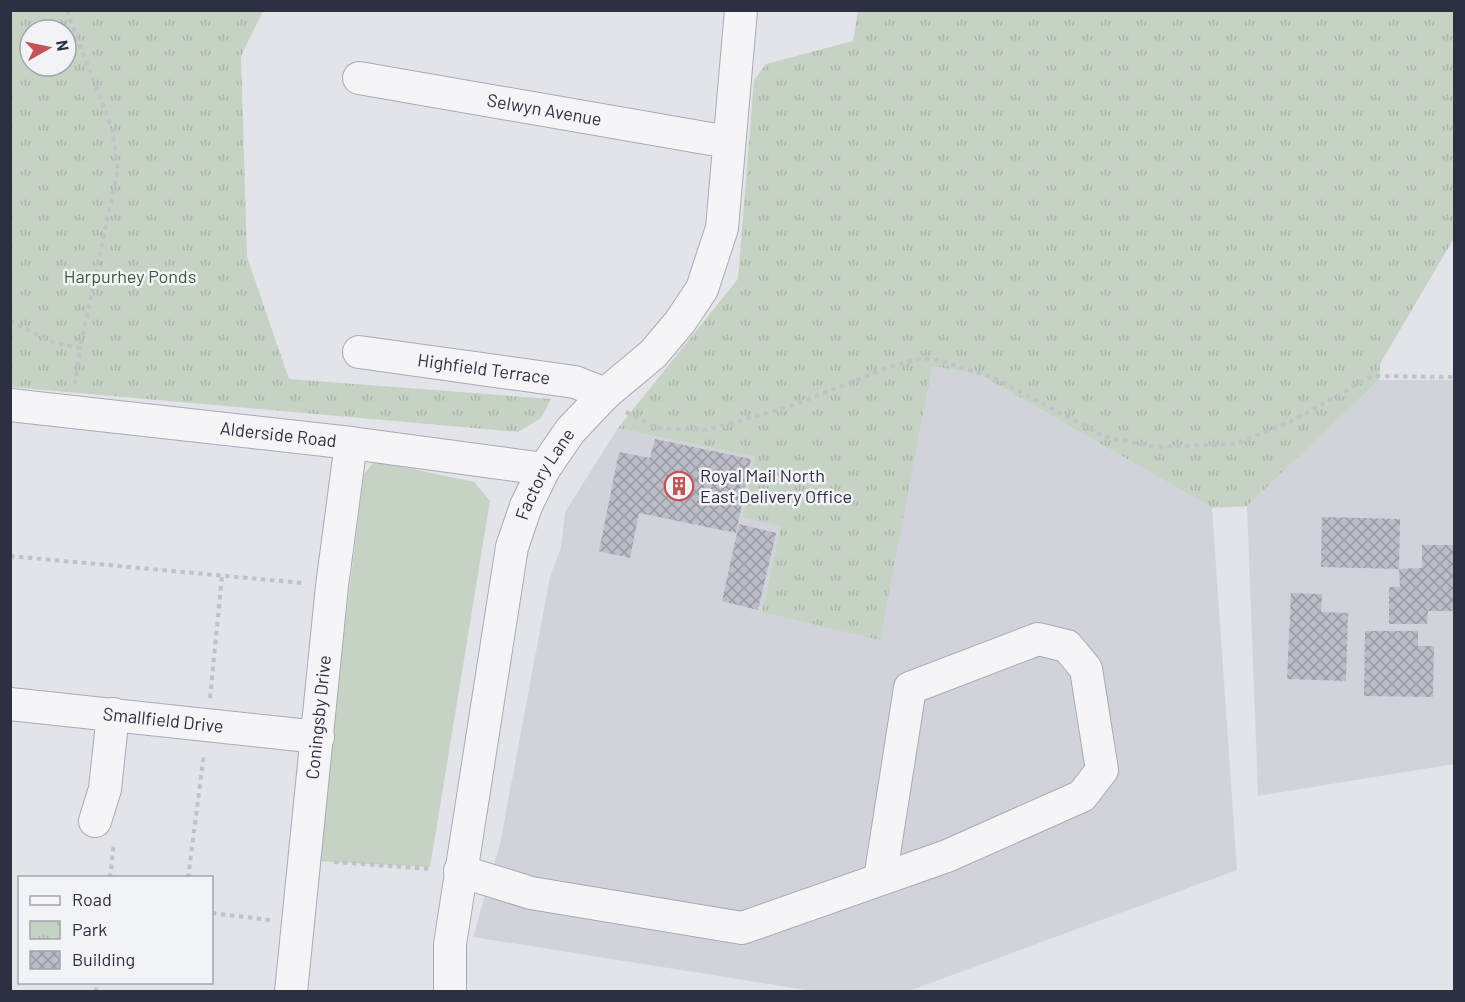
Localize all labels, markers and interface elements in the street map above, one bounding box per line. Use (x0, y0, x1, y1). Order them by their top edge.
north arrow (18, 18, 78, 78)
text: N (53, 39, 74, 52)
street label: Selwyn Avenue (485, 88, 604, 130)
park label: Harpurhey Ponds (64, 265, 196, 287)
street label: Highfield Terrace (416, 348, 552, 388)
street label: Alderside Road (219, 416, 338, 451)
street label: Factory Lane (510, 424, 579, 523)
place label: Royal Mail North East Delivery Office (700, 464, 852, 507)
building icon: Royal Mail North East Delivery Office (663, 470, 695, 502)
street label: Coningsby Drive (301, 654, 335, 780)
street label: Smallfield Drive (102, 702, 225, 737)
legend (18, 876, 213, 984)
text: Road (72, 888, 112, 910)
text: Park (72, 918, 107, 940)
text: Building (72, 948, 135, 970)

